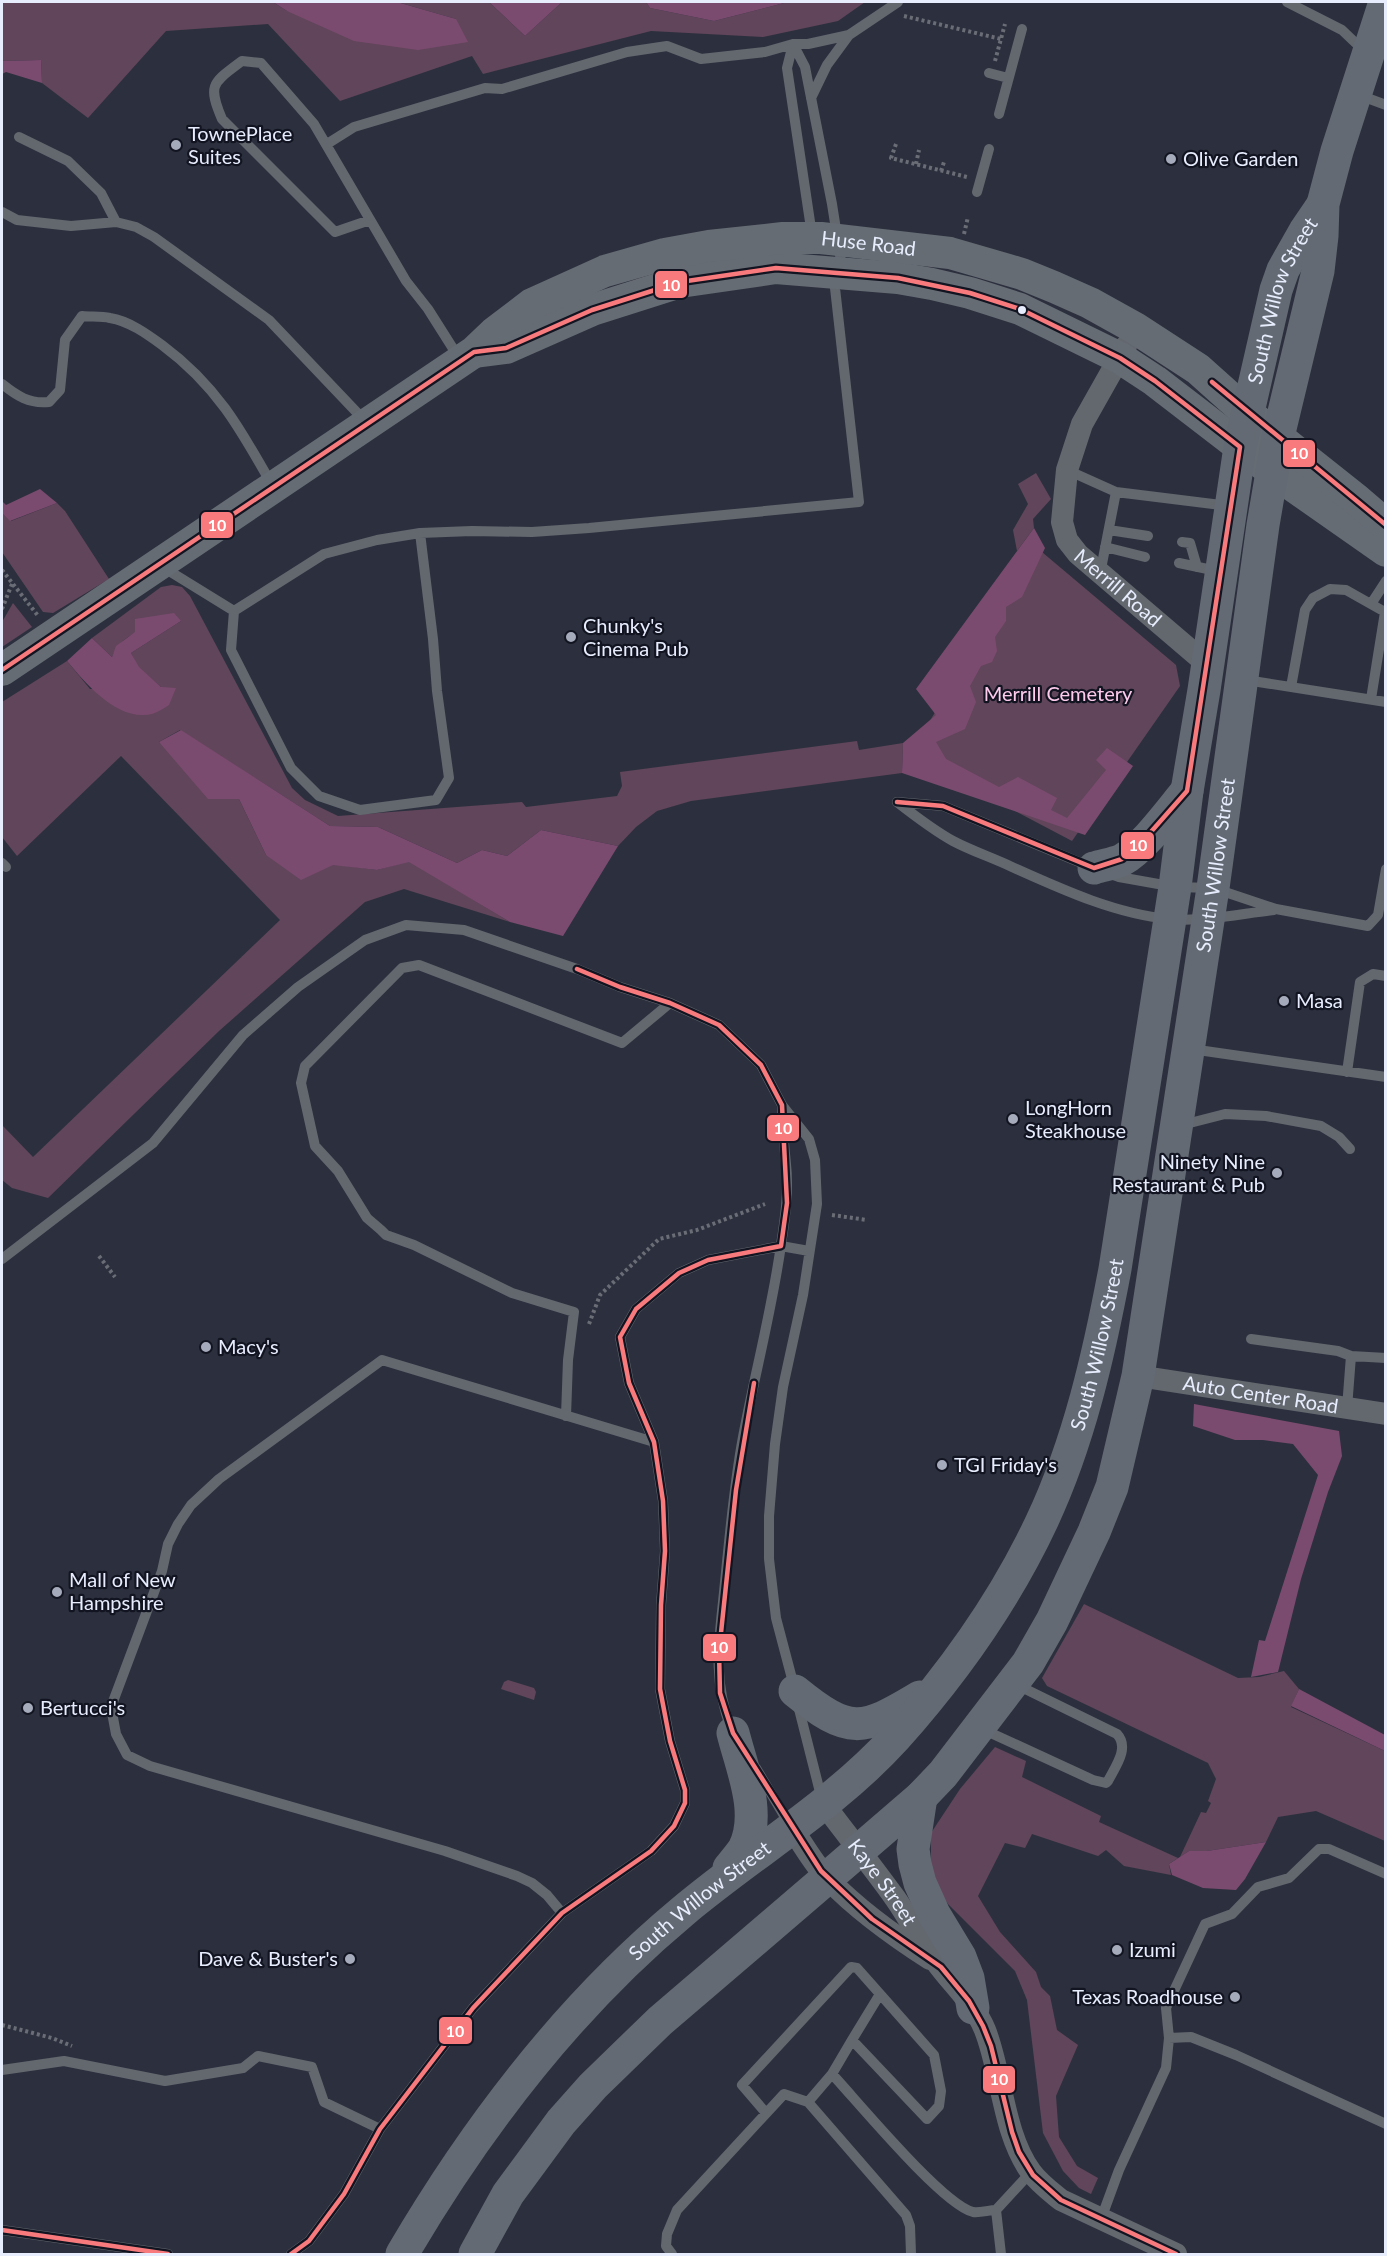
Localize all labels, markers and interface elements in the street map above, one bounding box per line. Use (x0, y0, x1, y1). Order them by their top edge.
place label: TownePlace Suites (188, 121, 292, 168)
marker: TownePlace Suites (169, 138, 183, 152)
place label: Olive Garden (1183, 146, 1298, 170)
marker: Olive Garden (1164, 152, 1178, 166)
street label: South Willow Street (1242, 212, 1322, 386)
street label: Huse Road (820, 225, 917, 260)
line badge: 10 (654, 270, 688, 299)
text: 10 (662, 275, 680, 294)
unlabelled marker (1016, 304, 1028, 316)
line badge: 10 (1282, 439, 1316, 468)
text: 10 (1290, 443, 1308, 462)
line badge: 10 (200, 511, 234, 539)
text: 10 (208, 515, 226, 534)
street label: Merrill Road (1070, 543, 1167, 631)
place label: Chunky's Cinema Pub (583, 613, 689, 660)
marker: Chunky's Cinema Pub (564, 630, 578, 644)
park label: Merrill Cemetery (984, 681, 1133, 705)
street label: South Willow Street (1190, 776, 1239, 954)
line badge: 10 (1120, 831, 1155, 860)
text: 10 (1129, 835, 1147, 854)
place label: Masa (1296, 988, 1343, 1012)
marker: Masa (1277, 994, 1291, 1008)
place label: LongHorn Steakhouse (1025, 1095, 1126, 1142)
marker: LongHorn Steakhouse (1006, 1112, 1020, 1126)
line badge: 10 (766, 1114, 800, 1142)
text: 10 (774, 1118, 792, 1137)
place label: Ninety Nine Restaurant & Pub (1112, 1149, 1265, 1196)
marker: Ninety Nine Restaurant & Pub (1270, 1166, 1284, 1180)
street label: South Willow Street (1064, 1257, 1127, 1433)
place label: Macy's (218, 1334, 279, 1358)
marker: Macy's (199, 1340, 213, 1354)
street label: Auto Center Road (1181, 1370, 1340, 1418)
place label: TGI Friday's (954, 1452, 1057, 1476)
marker: TGI Friday's (935, 1458, 949, 1472)
place label: Mall of New Hampshire (69, 1567, 176, 1614)
marker: Mall of New Hampshire (50, 1585, 64, 1599)
line badge: 10 (702, 1633, 737, 1662)
text: 10 (710, 1637, 728, 1656)
place label: Bertucci's (40, 1695, 125, 1719)
marker: Bertucci's (21, 1701, 35, 1715)
street label: Kaye Street (844, 1833, 923, 1929)
street label: South Willow Street (623, 1835, 775, 1965)
place label: Izumi (1129, 1937, 1176, 1961)
marker: Izumi (1110, 1943, 1124, 1957)
place label: Dave & Buster's (198, 1946, 338, 1970)
marker: Dave & Buster's (343, 1952, 357, 1966)
place label: Texas Roadhouse (1072, 1984, 1223, 2008)
marker: Texas Roadhouse (1228, 1990, 1242, 2004)
line badge: 10 (438, 2016, 473, 2045)
text: 10 (446, 2021, 464, 2040)
line badge: 10 (982, 2065, 1016, 2094)
text: 10 (990, 2069, 1008, 2088)

